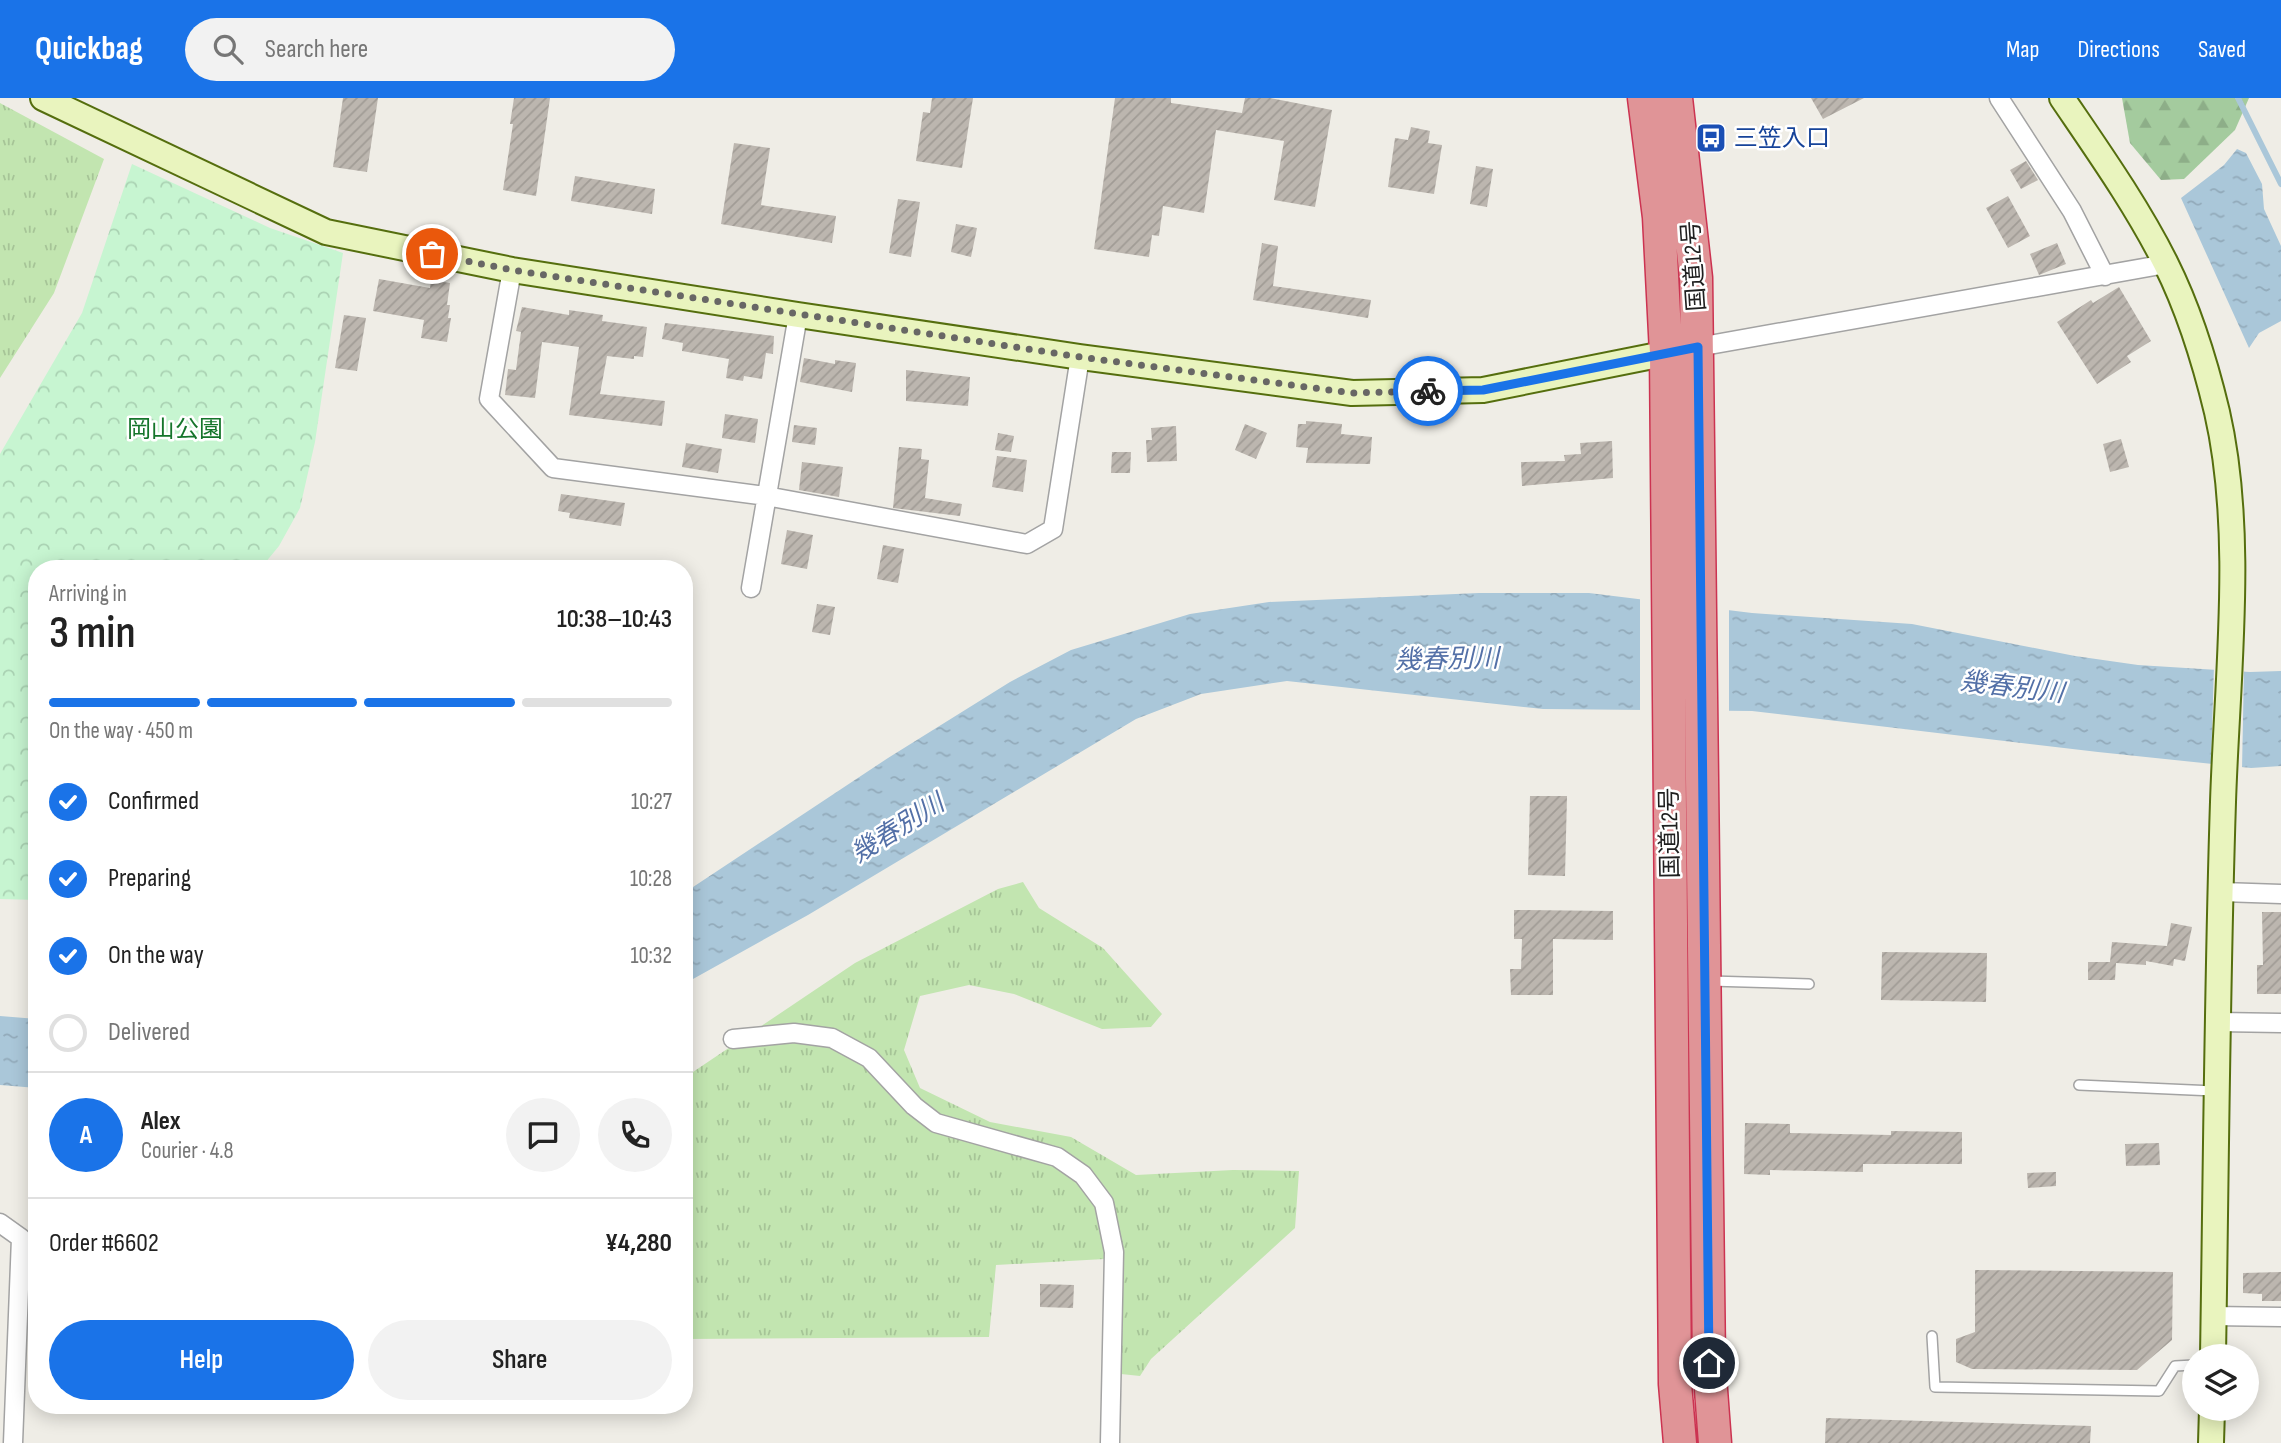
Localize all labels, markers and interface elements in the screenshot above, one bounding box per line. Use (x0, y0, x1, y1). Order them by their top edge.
search box (185, 18, 675, 81)
text: Quickbag (35, 29, 143, 69)
icon: search (209, 30, 247, 68)
text: Search here (265, 34, 368, 65)
text: Map (2006, 35, 2039, 64)
text: Directions (2077, 35, 2160, 64)
text: Saved (2198, 35, 2246, 64)
bus stop icon: 三笠入口 (1694, 121, 1728, 155)
place label: 三笠入口 (1734, 124, 1830, 153)
street label: 国道12号 (1676, 220, 1712, 312)
pin (402, 224, 462, 284)
icon: bag (413, 235, 451, 273)
courier (1393, 356, 1463, 426)
icon: bike (1409, 372, 1447, 410)
park label: 岡山公園 (127, 415, 223, 444)
text: Arriving in (49, 580, 127, 608)
text: 10:38–10:43 (557, 604, 672, 635)
text: 3 min (49, 606, 136, 661)
water label: 幾春別川 (1395, 644, 1502, 676)
water label: 幾春別川 (1958, 666, 2068, 710)
text: On the way · 450 m (49, 717, 193, 745)
icon: check (49, 783, 87, 821)
text: Confirmed (108, 786, 199, 817)
water label: 幾春別川 (846, 787, 953, 870)
street label: 国道12号 (1655, 787, 1685, 879)
text: 10:27 (631, 788, 672, 816)
icon: check (49, 860, 87, 898)
text: Preparing (108, 863, 191, 894)
text: 10:28 (630, 865, 672, 893)
icon: check (49, 937, 87, 975)
text: On the way (108, 940, 204, 971)
text: 10:32 (630, 942, 672, 970)
text: Delivered (108, 1017, 190, 1048)
button: chat (506, 1098, 580, 1172)
button: phone (598, 1098, 672, 1172)
text: Alex (141, 1106, 181, 1137)
text: A (80, 1120, 92, 1151)
text: Courier · 4.8 (141, 1137, 234, 1165)
text: Order #6602 (49, 1228, 159, 1259)
text: ¥4,280 (605, 1228, 672, 1259)
button: Help (49, 1320, 354, 1400)
button: Share (368, 1320, 672, 1400)
pin (1679, 1333, 1739, 1393)
icon: home (1690, 1344, 1728, 1382)
map controls (2182, 1344, 2259, 1421)
button: layers (2182, 1344, 2259, 1421)

